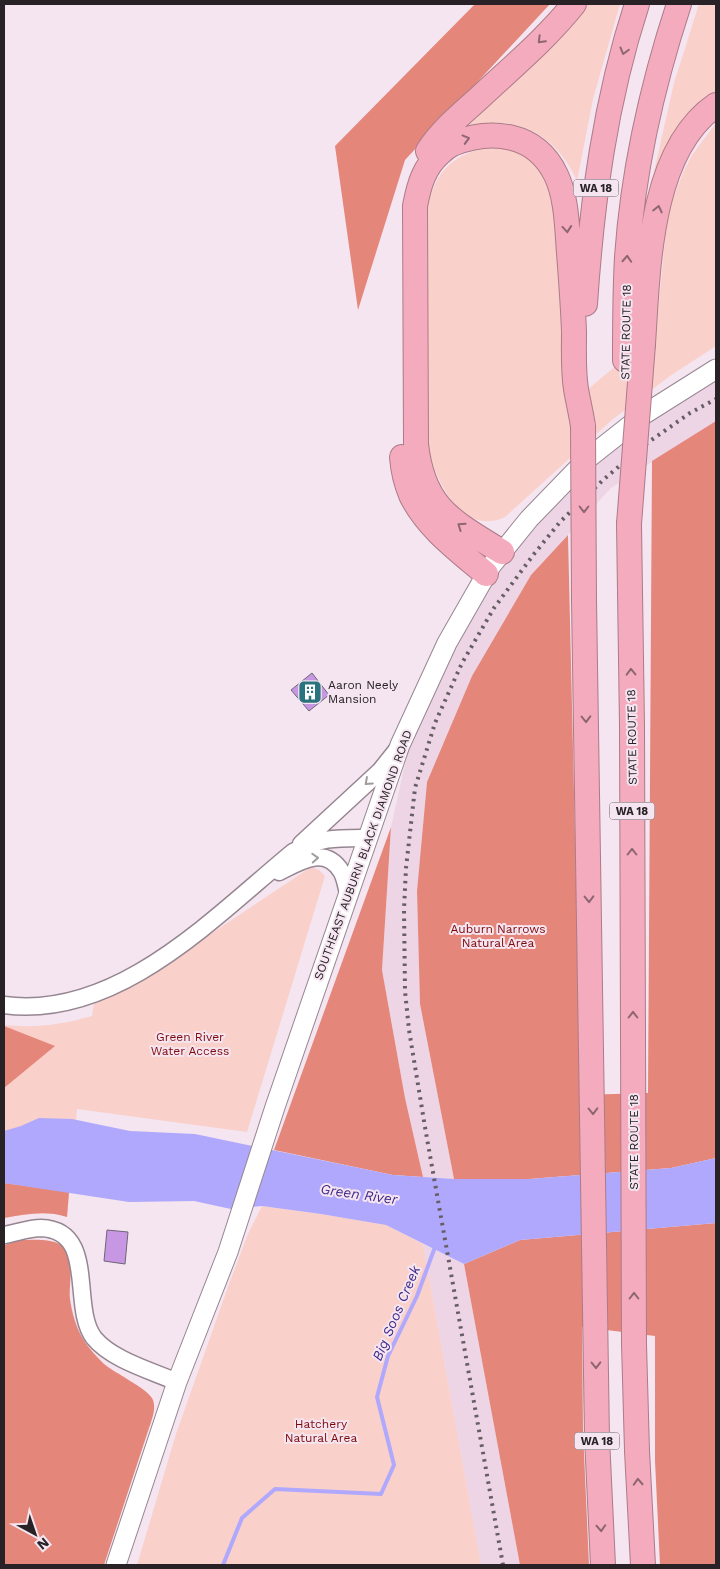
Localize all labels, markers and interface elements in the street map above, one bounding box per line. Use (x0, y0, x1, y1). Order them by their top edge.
one-way arrow (538, 34, 547, 43)
one-way arrow (619, 46, 629, 54)
one-way arrow (461, 135, 469, 145)
road number: WA 18 (574, 180, 618, 197)
one-way arrow (652, 205, 663, 214)
one-way arrow (561, 225, 572, 233)
one-way arrow (622, 255, 633, 263)
street label: STATE ROUTE 18 (618, 284, 634, 380)
one-way arrow (579, 506, 589, 514)
one-way arrow (458, 523, 467, 531)
one-way arrow (626, 668, 636, 676)
place label: Aaron Neely Mansion (328, 678, 399, 706)
building icon: Aaron Neely Mansion (297, 679, 323, 705)
street label: STATE ROUTE 18 (624, 689, 640, 785)
one-way arrow (581, 715, 591, 723)
street label: SOUTHEAST AUBURN BLACK DIAMOND ROAD (311, 728, 415, 982)
one-way arrow (365, 776, 374, 785)
road number: WA 18 (610, 802, 654, 819)
one-way arrow (627, 848, 637, 856)
one-way arrow (311, 852, 319, 863)
one-way arrow (584, 895, 595, 903)
park label: Auburn Narrows Natural Area (451, 922, 545, 950)
one-way arrow (628, 1010, 638, 1018)
park label: Green River Water Access (151, 1030, 229, 1058)
street label: STATE ROUTE 18 (627, 1094, 641, 1190)
one-way arrow (588, 1108, 598, 1116)
water label: Green River (320, 1181, 399, 1207)
water label: Big Soos Creek (369, 1263, 423, 1363)
one-way arrow (629, 1291, 639, 1299)
one-way arrow (590, 1362, 601, 1370)
park label: Hatchery Natural Area (285, 1417, 357, 1445)
road number: WA 18 (574, 1432, 620, 1450)
one-way arrow (633, 1477, 644, 1485)
north arrow (10, 1509, 60, 1559)
one-way arrow (595, 1524, 606, 1532)
text: N (34, 1534, 52, 1553)

